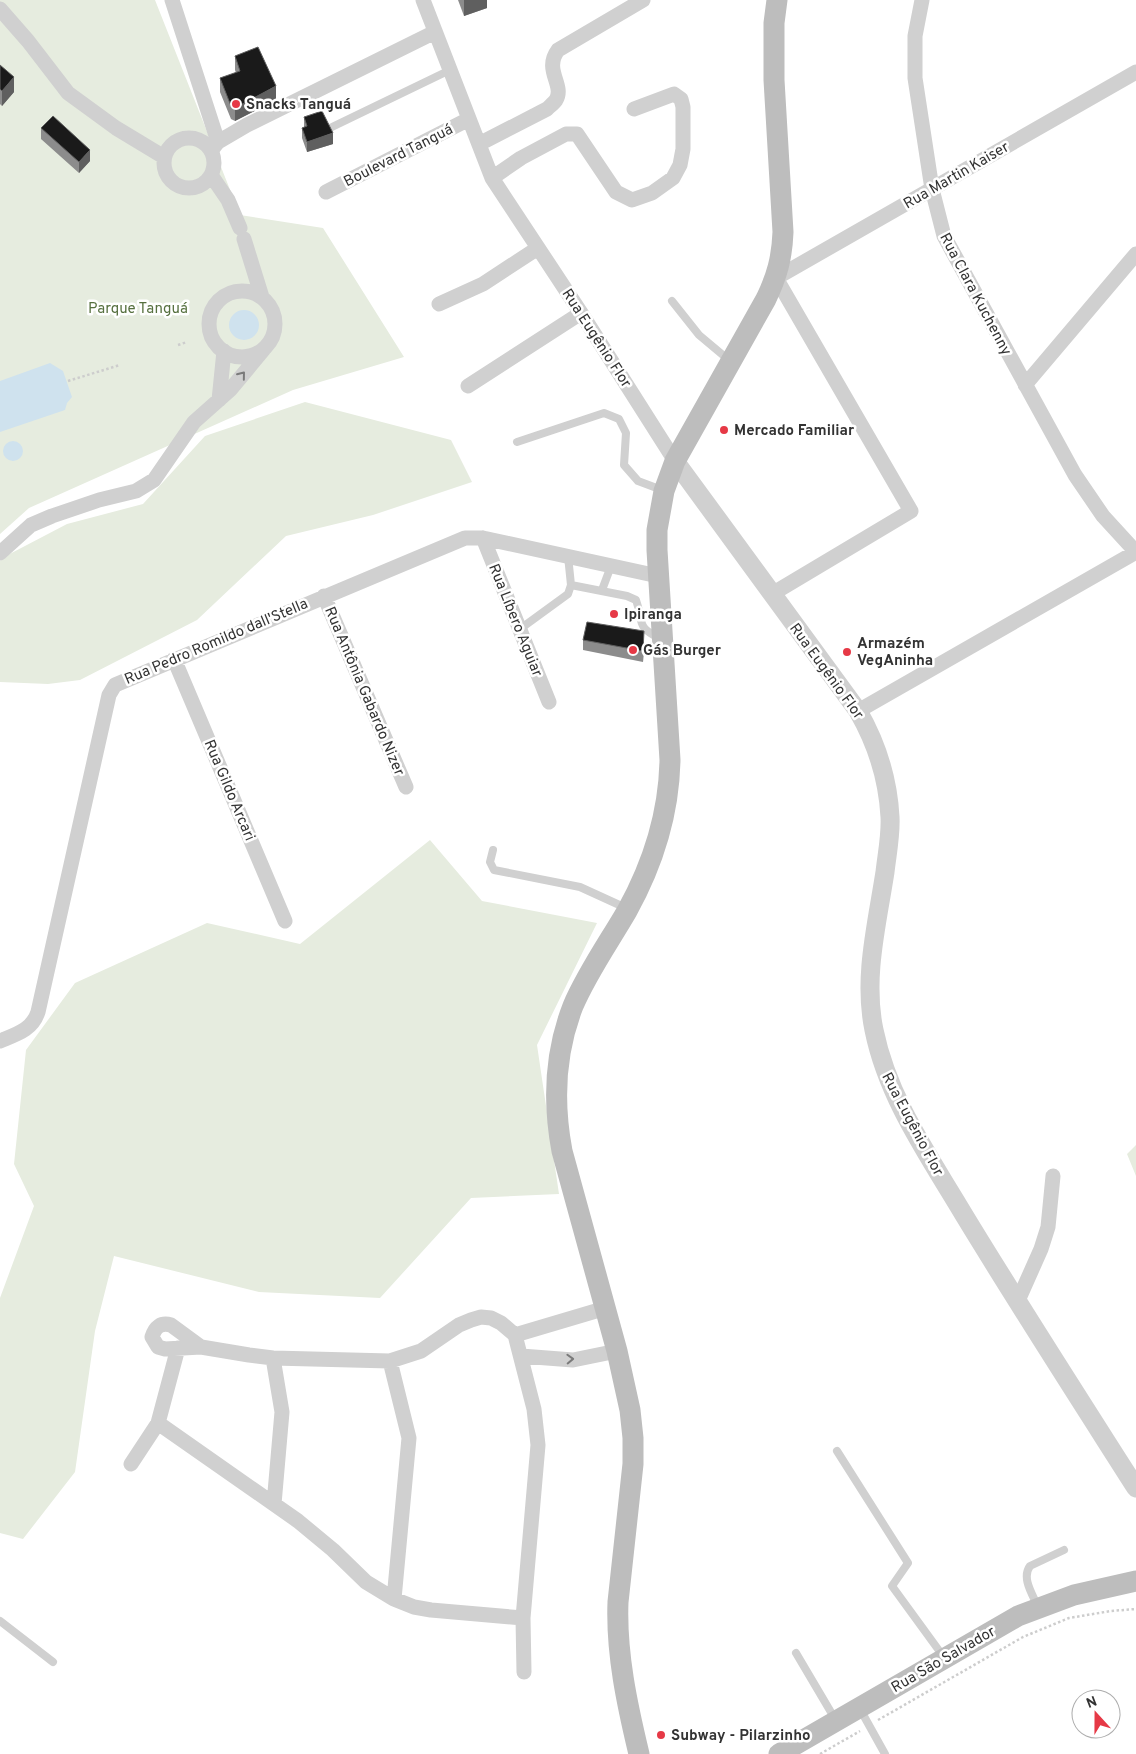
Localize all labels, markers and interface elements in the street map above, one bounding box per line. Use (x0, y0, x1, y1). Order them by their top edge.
place label: Snacks Tanguá (246, 96, 351, 115)
marker: Snacks Tanguá (230, 98, 242, 110)
street label: Boulevard Tanguá (341, 121, 457, 192)
street label: Rua Martin Kaiser (900, 138, 1013, 214)
street label: Rua Clara Kuchenny (934, 230, 1015, 359)
street label: Rua Eugênio Flor (557, 286, 635, 392)
park label: Parque Tanguá (88, 300, 188, 319)
one-way arrow (237, 372, 246, 381)
place label: Mercado Familiar (734, 422, 855, 441)
marker: Mercado Familiar (718, 424, 730, 436)
street label: Rua Líbero Aguiar (483, 561, 546, 680)
street label: Rua Pedro Romildo dall'Stella (122, 595, 311, 690)
street label: Rua Antônia Gabardo Nizer (319, 604, 408, 779)
place label: Ipiranga (624, 606, 682, 625)
marker: Ipiranga (608, 608, 620, 620)
street label: Rua Eugênio Flor (784, 620, 867, 724)
place label: Armazém VegAninha (857, 635, 933, 671)
place label: Gás Burger (643, 642, 722, 661)
marker: Gás Burger (627, 644, 639, 656)
marker: Armazém VegAninha (841, 646, 853, 658)
street label: Rua Gildo Arcari (199, 737, 258, 844)
street label: Rua Eugênio Flor (876, 1070, 947, 1180)
one-way arrow (566, 1354, 574, 1364)
street label: Rua São Salvador (888, 1623, 999, 1698)
north arrow (1071, 1689, 1121, 1739)
text: N (1084, 1694, 1100, 1713)
place label: Subway - Pilarzinho (671, 1727, 811, 1746)
marker: Subway - Pilarzinho (655, 1729, 667, 1741)

